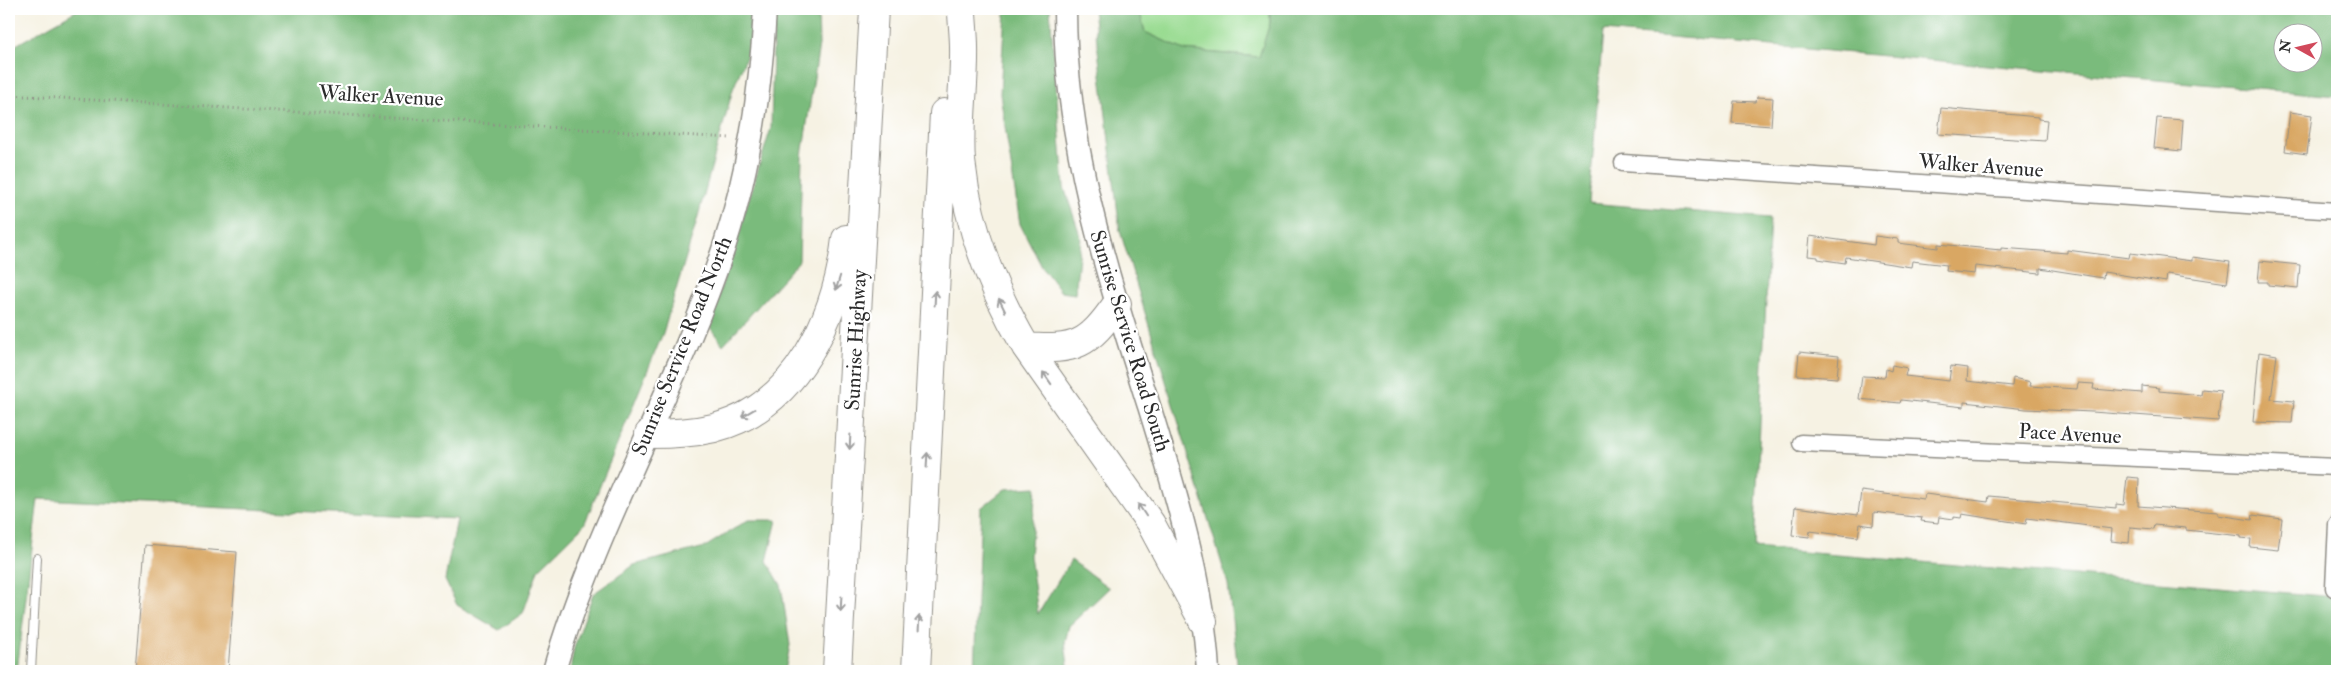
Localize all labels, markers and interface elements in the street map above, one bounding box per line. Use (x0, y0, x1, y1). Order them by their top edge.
north arrow (2274, 22, 2324, 72)
text: N (2276, 38, 2295, 55)
street label: Walker Avenue (317, 79, 444, 113)
street label: Walker Avenue (1917, 148, 2045, 184)
street label: Sunrise Service Road South (1083, 227, 1177, 455)
street label: Sunrise Service Road North (626, 232, 738, 460)
street label: Sunrise Highway (839, 268, 873, 411)
one-way arrow (832, 274, 842, 290)
one-way arrow (930, 290, 939, 306)
one-way arrow (997, 298, 1007, 313)
one-way arrow (1042, 371, 1052, 385)
one-way arrow (742, 408, 756, 418)
street label: Pace Avenue (2018, 418, 2122, 450)
one-way arrow (846, 434, 855, 450)
one-way arrow (922, 453, 931, 469)
one-way arrow (1136, 503, 1146, 517)
one-way arrow (836, 596, 845, 612)
one-way arrow (914, 615, 923, 631)

